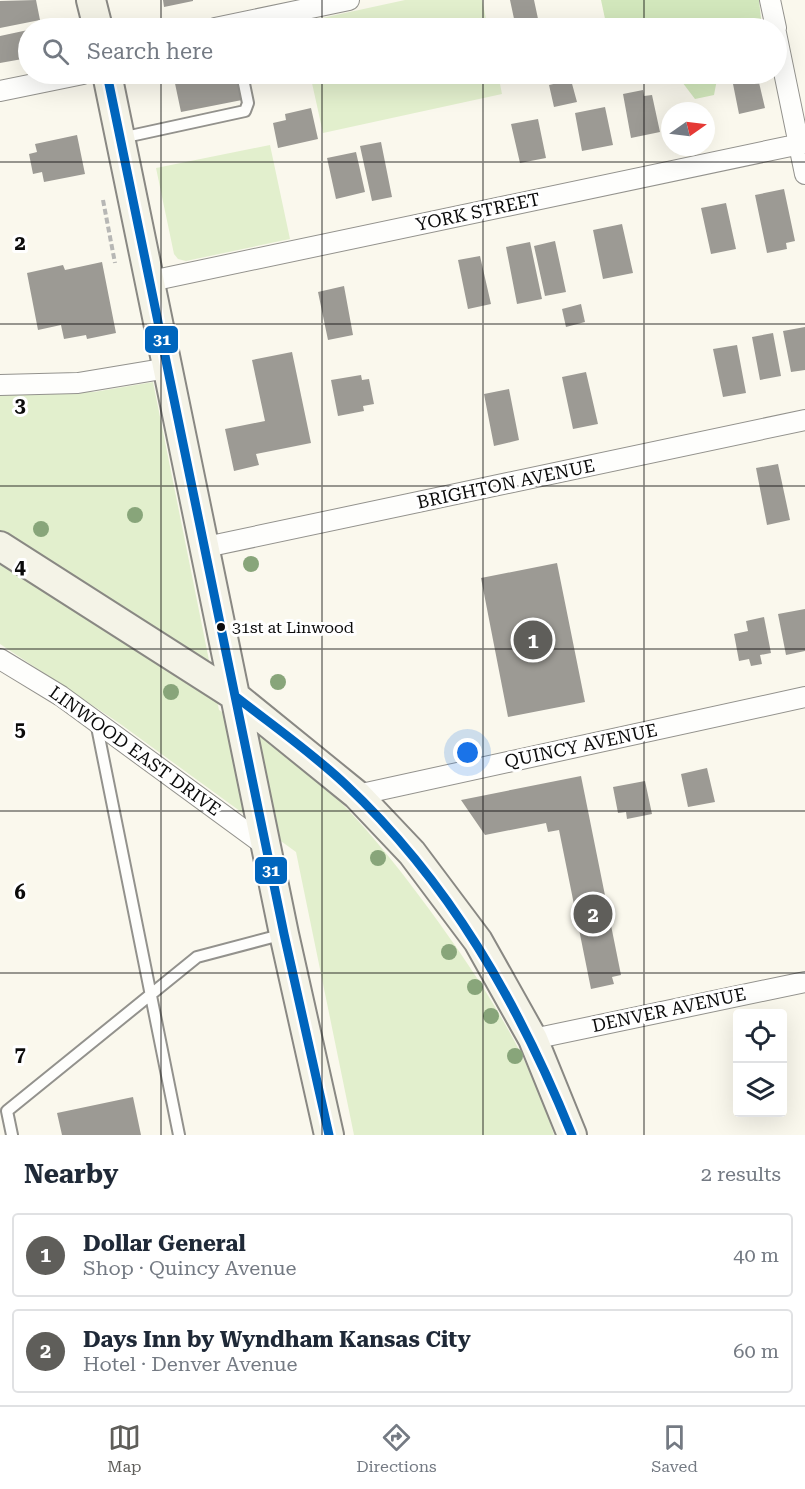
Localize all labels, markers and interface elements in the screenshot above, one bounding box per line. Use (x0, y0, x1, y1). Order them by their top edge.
search box (18, 18, 787, 84)
icon: search (39, 35, 72, 68)
text: Search here (87, 39, 213, 64)
north arrow (661, 102, 715, 156)
street label: YORK STREET (414, 188, 542, 235)
text: 2 (14, 231, 26, 255)
line badge: 31 (144, 325, 179, 354)
text: 31 (153, 330, 171, 349)
text: 3 (14, 393, 26, 417)
street label: BRIGHTON AVENUE (415, 454, 597, 513)
text: 4 (14, 555, 26, 579)
place label: 31st at Linwood (232, 618, 354, 637)
pin: 1 (514, 618, 552, 662)
marker: 31st at Linwood (215, 621, 227, 633)
street label: LINWOOD EAST DRIVE (46, 681, 225, 820)
text: 5 (14, 717, 26, 741)
street label: QUINCY AVENUE (503, 719, 659, 772)
your location (453, 738, 482, 767)
line badge: 31 (254, 856, 288, 885)
text: 31 (262, 861, 280, 880)
text: 6 (14, 880, 26, 904)
pin: 2 (574, 892, 612, 936)
street label: DENVER AVENUE (590, 983, 748, 1036)
map controls (733, 1009, 787, 1117)
button: locate (733, 1009, 787, 1063)
text: 7 (14, 1042, 26, 1066)
button: layers (733, 1063, 787, 1117)
text: Nearby (24, 1159, 118, 1189)
text: 2 results (701, 1162, 781, 1186)
text: Dollar General (83, 1231, 246, 1256)
text: 1 (40, 1243, 51, 1267)
text: 40 m (733, 1243, 779, 1267)
text: Shop · Quincy Avenue (83, 1256, 296, 1280)
text: Days Inn by Wyndham Kansas City (83, 1327, 471, 1352)
text: 2 (40, 1339, 51, 1363)
text: 60 m (733, 1339, 779, 1363)
text: Hotel · Denver Avenue (83, 1352, 298, 1376)
tab: Map (107, 1421, 142, 1476)
tab: Directions (356, 1421, 437, 1476)
tab: Saved (651, 1421, 698, 1476)

